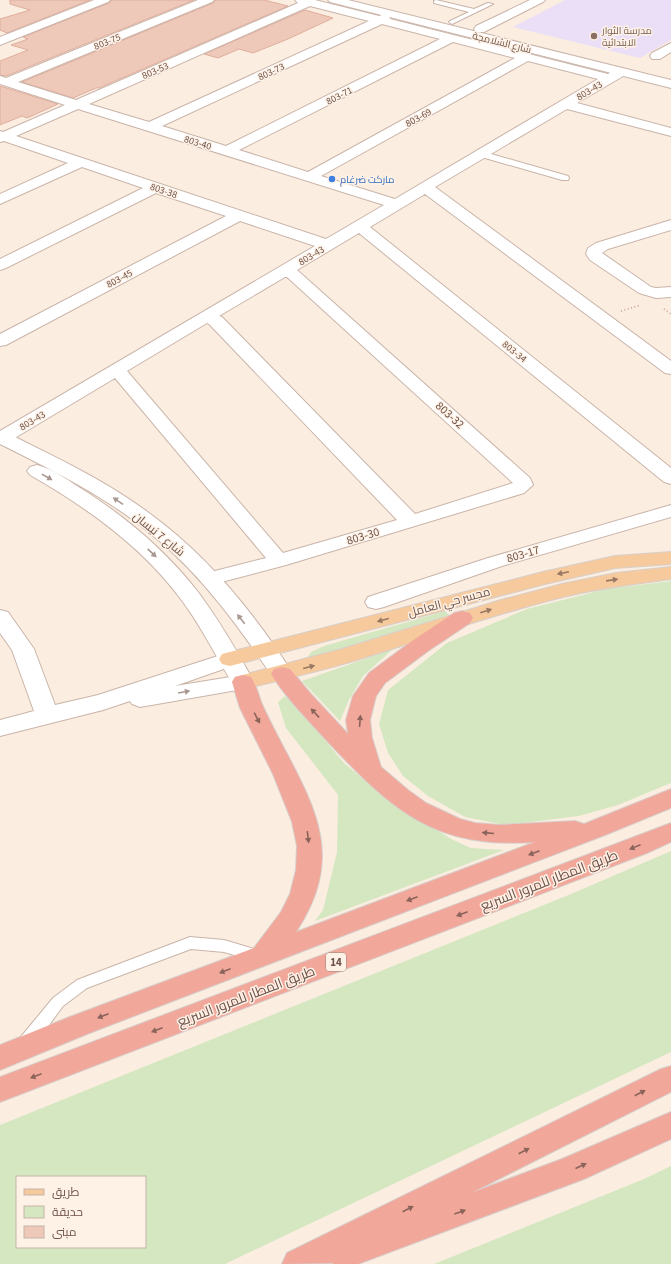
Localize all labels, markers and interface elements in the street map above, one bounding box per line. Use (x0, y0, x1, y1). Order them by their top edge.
place label: مدرسة الثوار الابتدائية (601, 24, 652, 50)
street label: شارع الشلامجة (471, 29, 533, 57)
street label: 803-75 (92, 30, 123, 54)
marker: مدرسة الثوار الابتدائية (589, 31, 599, 41)
street label: 803-53 (140, 59, 171, 83)
street label: 803-73 (256, 60, 287, 84)
street label: 803-43 (574, 78, 605, 104)
street label: 803-71 (324, 83, 355, 108)
street label: 803-69 (403, 105, 434, 131)
street label: 803-40 (182, 132, 213, 154)
place label: ماركت ضرغام (340, 173, 394, 187)
marker: ماركت ضرغام (327, 174, 337, 184)
street label: 803-38 (148, 180, 179, 202)
street label: 803-43 (296, 243, 327, 269)
street label: 803-45 (104, 266, 135, 292)
street label: 803-34 (499, 338, 530, 366)
street label: 803-32 (432, 398, 468, 433)
street label: 803-43 (17, 408, 48, 434)
one-way arrow (41, 474, 53, 480)
one-way arrow (112, 497, 123, 505)
street label: شارع 7 نيسان (129, 508, 188, 561)
street label: 803-30 (345, 523, 382, 550)
street label: 803-17 (505, 542, 542, 567)
one-way arrow (147, 548, 157, 558)
one-way arrow (557, 571, 570, 577)
one-way arrow (606, 577, 618, 583)
street label: مجسر حي العامل (406, 583, 492, 623)
one-way arrow (480, 608, 492, 614)
one-way arrow (237, 614, 246, 625)
one-way arrow (377, 617, 389, 623)
one-way arrow (303, 664, 315, 670)
one-way arrow (178, 689, 190, 695)
one-way arrow (310, 708, 319, 718)
one-way arrow (254, 712, 260, 724)
one-way arrow (356, 715, 363, 727)
one-way arrow (481, 830, 494, 837)
one-way arrow (305, 831, 311, 843)
one-way arrow (630, 844, 641, 850)
street label: طريق المطار للمرور السريع (478, 845, 621, 916)
one-way arrow (527, 850, 539, 856)
one-way arrow (406, 897, 418, 903)
one-way arrow (455, 911, 467, 917)
road number: 14 (326, 953, 346, 971)
street label: طريق المطار للمرور السريع (175, 961, 318, 1032)
one-way arrow (219, 968, 231, 974)
one-way arrow (97, 1014, 109, 1020)
one-way arrow (151, 1027, 163, 1033)
one-way arrow (29, 1074, 41, 1080)
one-way arrow (635, 1090, 646, 1096)
one-way arrow (518, 1148, 530, 1154)
one-way arrow (576, 1163, 587, 1169)
legend (16, 1176, 146, 1248)
text: طريق (52, 1184, 80, 1201)
text: حديقة (52, 1204, 83, 1221)
one-way arrow (402, 1206, 414, 1212)
one-way arrow (454, 1208, 466, 1214)
text: مبنى (52, 1224, 77, 1241)

